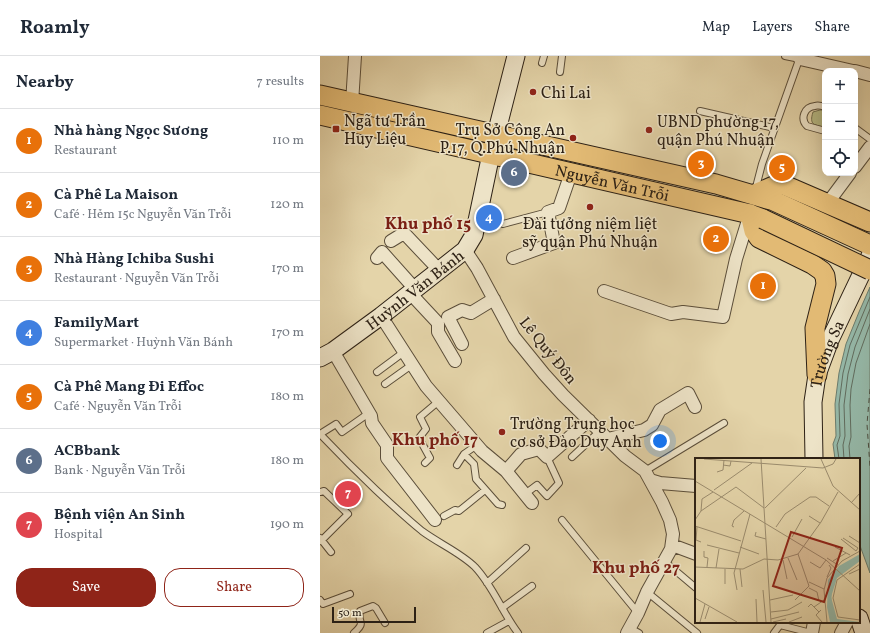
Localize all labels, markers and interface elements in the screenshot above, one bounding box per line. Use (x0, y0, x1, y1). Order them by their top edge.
text: Roamly (20, 15, 90, 41)
text: Map (702, 18, 730, 37)
text: Layers (752, 18, 792, 37)
text: Share (814, 18, 850, 37)
map controls (822, 68, 858, 176)
button: + (822, 68, 858, 104)
text: Nearby (16, 71, 74, 94)
text: 7 results (257, 73, 304, 91)
place label: Chi Lai (541, 83, 591, 105)
marker: Chi Lai (528, 87, 538, 97)
button: − (822, 104, 858, 140)
place label: Ngã tư Trần Huy Liệu (344, 111, 426, 151)
place label: UBND phường 17, quận Phú Nhuận (657, 112, 779, 152)
place label: Trụ Sở Công An P.17, Q.Phú Nhuận (440, 120, 565, 160)
text: Nhà hàng Ngọc Sương (54, 121, 208, 142)
marker: Ngã tư Trần Huy Liệu (331, 124, 341, 134)
marker: UBND phường 17, quận Phú Nhuận (644, 125, 654, 135)
text: 1 (26, 132, 32, 150)
text: 110 m (272, 132, 304, 150)
marker: Trụ Sở Công An P.17, Q.Phú Nhuận (568, 133, 578, 143)
button: locate (822, 140, 858, 176)
text: Restaurant (54, 142, 117, 160)
pin: 3 (688, 149, 714, 179)
pin: 5 (769, 153, 795, 183)
pin: 6 (501, 158, 527, 188)
street label: Nguyễn Văn Trỗi (553, 160, 671, 208)
text: Cà Phê La Maison (54, 185, 178, 206)
text: 2 (26, 196, 32, 214)
text: 120 m (270, 196, 304, 214)
marker: Đài tưởng niệm liệt sỹ quận Phú Nhuận (585, 202, 595, 212)
pin: 4 (476, 203, 502, 233)
text: Café · Hẻm 15c Nguyễn Văn Trỗi (54, 206, 231, 224)
district label: Khu phố 15 (385, 213, 471, 236)
place label: Đài tưởng niệm liệt sỹ quận Phú Nhuận (522, 214, 658, 254)
pin: 2 (703, 224, 729, 254)
street label: Huỳnh Văn Bánh (362, 246, 470, 336)
text: Nhà Hàng Ichiba Sushi (54, 249, 214, 270)
text: 3 (26, 260, 32, 278)
text: 170 m (271, 260, 304, 278)
text: Restaurant · Nguyễn Văn Trỗi (54, 270, 219, 288)
pin: 1 (750, 271, 776, 301)
text: FamilyMart (54, 313, 139, 334)
street label: Lê Quý Ðôn (513, 313, 582, 390)
street label: Trường Sa (806, 317, 851, 390)
text: 4 (25, 324, 33, 342)
text: 170 m (271, 324, 304, 342)
text: Supermarket · Huỳnh Văn Bánh (54, 334, 233, 352)
text: Cà Phê Mang Đi Effoc (54, 377, 204, 398)
text: 5 (26, 388, 32, 406)
text: 180 m (270, 388, 304, 406)
text: Café · Nguyễn Văn Trỗi (54, 398, 182, 416)
place label: Trường Trung học cơ sở Đào Duy Anh (510, 414, 642, 454)
marker: Trường Trung học cơ sở Đào Duy Anh (497, 427, 507, 437)
district label: Khu phố 17 (392, 429, 478, 452)
your location (650, 431, 670, 451)
text: ACBbank (54, 441, 120, 462)
text: 6 (25, 452, 33, 470)
text: 180 m (270, 452, 304, 470)
inset map (695, 458, 860, 623)
text: Bank · Nguyễn Văn Trỗi (54, 462, 186, 480)
pin: 7 (335, 479, 361, 509)
text: Bệnh viện An Sinh (54, 505, 185, 526)
text: 7 (26, 516, 32, 534)
text: 190 m (270, 516, 304, 534)
text: Hospital (54, 526, 103, 544)
district label: Khu phố 27 (592, 557, 680, 580)
button: Save (16, 568, 156, 607)
button: Share (164, 568, 304, 607)
scale bar (332, 605, 416, 624)
text: 50 m (338, 606, 362, 621)

